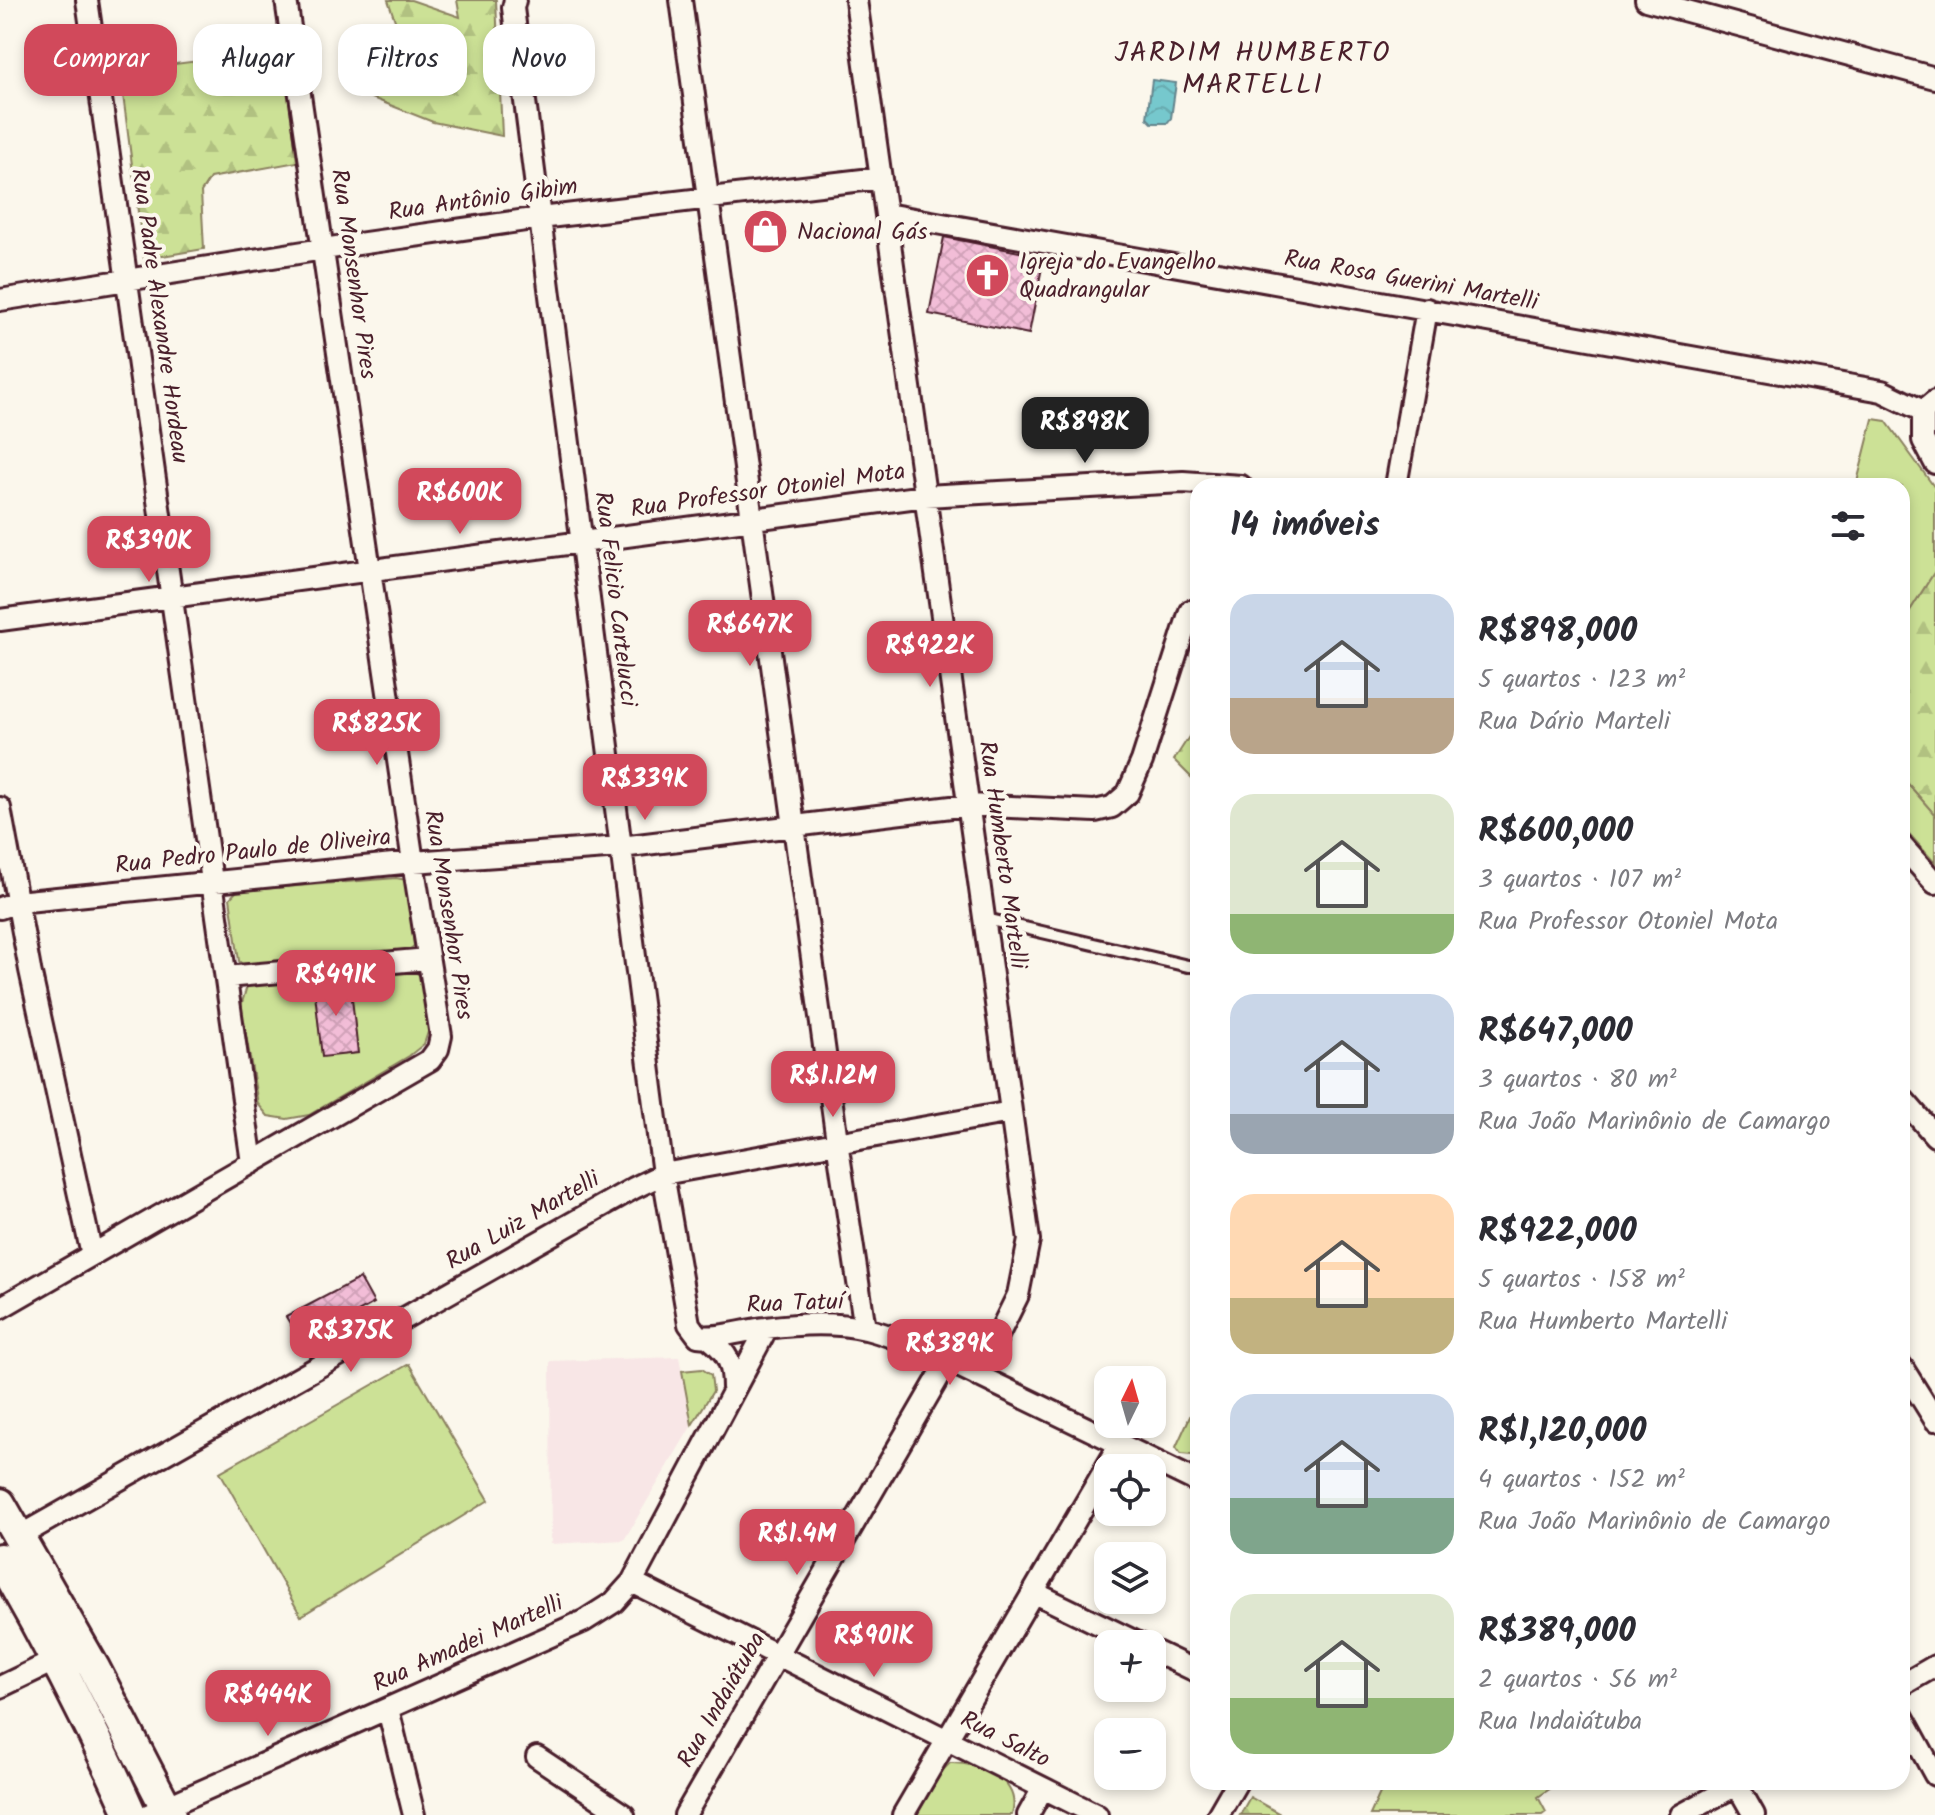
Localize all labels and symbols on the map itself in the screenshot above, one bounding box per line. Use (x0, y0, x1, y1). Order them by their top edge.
district label: JARDIM HUMBERTO MARTELLI (1115, 31, 1391, 108)
street label: Rua Padre Alexandre Hordeau (119, 166, 199, 466)
street label: Rua Monsenhor Pires (319, 166, 387, 382)
street label: Rua Antônio Gibim (386, 167, 580, 233)
shop icon: Nacional Gás (742, 208, 790, 256)
place label: Nacional Gás (797, 213, 928, 252)
street label: Rua Rosa Guerini Martelli (1281, 239, 1542, 323)
place label: Igreja do Evangelho Quadrangular (1019, 243, 1216, 310)
church icon: Igreja do Evangelho Quadrangular (964, 252, 1012, 300)
pin: R$898K (1020, 397, 1150, 465)
street label: Rua Professor Otoniel Mota (628, 452, 908, 530)
pin: R$600K (395, 468, 525, 536)
street label: Rua Felicio Cartelucci (582, 489, 648, 710)
pin: R$390K (84, 516, 214, 584)
pin: R$647K (685, 600, 815, 668)
pin: R$922K (865, 621, 995, 689)
pin: R$825K (312, 699, 442, 767)
street label: Rua Humberto Martelli (967, 738, 1037, 973)
pin: R$339K (580, 754, 710, 822)
street label: Rua Monsenhor Pires (412, 807, 484, 1023)
street label: Rua Pedro Paulo de Oliveira (113, 818, 393, 886)
pin: R$491K (271, 950, 401, 1018)
pin: R$1.12M (759, 1051, 907, 1119)
street label: Rua Luiz Martelli (438, 1160, 609, 1281)
street label: Rua Tatuí (746, 1283, 847, 1325)
pin: R$375K (286, 1306, 416, 1374)
pin: R$389K (885, 1319, 1015, 1387)
north arrow (1094, 1366, 1166, 1438)
pin: R$1.4M (732, 1509, 862, 1577)
street label: Rua Amadei Martelli (366, 1584, 571, 1704)
pin: R$901K (809, 1611, 939, 1679)
street label: Rua Indaiátuba (667, 1625, 777, 1775)
pin: R$444K (203, 1670, 333, 1738)
street label: Rua Salto (953, 1701, 1057, 1779)

